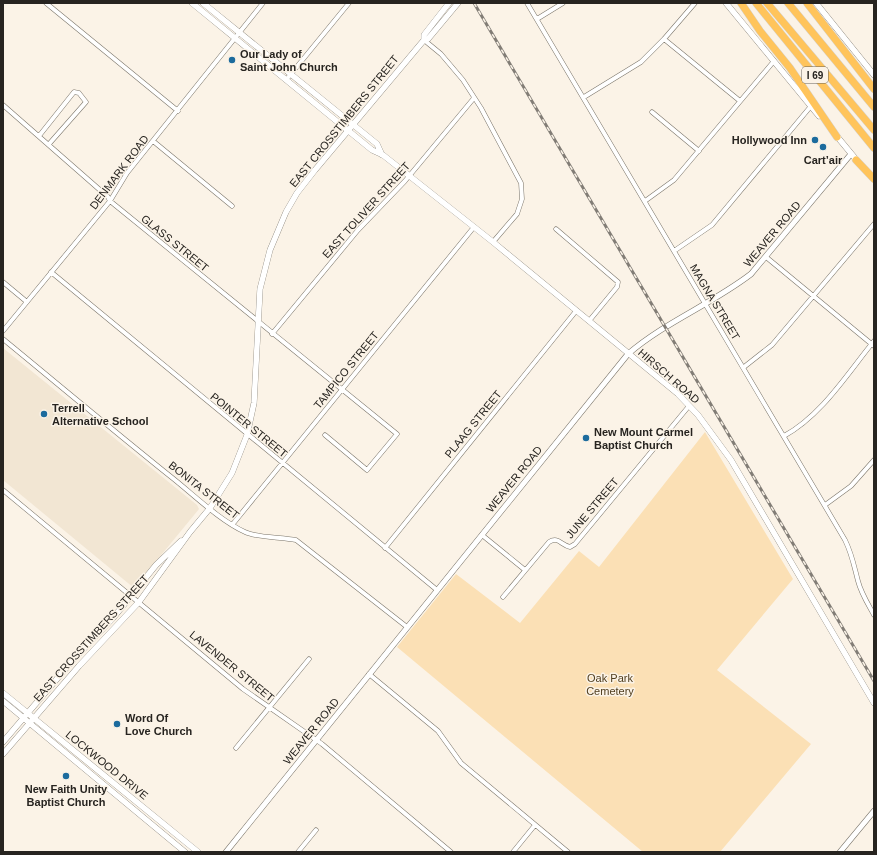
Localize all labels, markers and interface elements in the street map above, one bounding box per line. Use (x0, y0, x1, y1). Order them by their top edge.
place label: Our Lady of Saint John Church (240, 48, 338, 73)
street label: EAST CROSSTIMBERS STREET (287, 52, 401, 189)
marker: Our Lady of Saint John Church (227, 55, 237, 65)
road number: I 69 (802, 67, 828, 83)
street label: DENMARK ROAD (87, 132, 151, 211)
place label: Hollywood Inn (732, 134, 807, 146)
marker: Hollywood Inn (810, 135, 820, 145)
marker: Cart’air (818, 142, 828, 152)
place label: Cart’air (804, 154, 843, 166)
street label: EAST TOLIVER STREET (320, 159, 412, 260)
street label: WEAVER ROAD (741, 199, 803, 269)
street label: GLASS STREET (139, 212, 211, 274)
street label: MAGNA STREET (688, 262, 742, 342)
street label: TAMPICO STREET (311, 329, 381, 411)
street label: HIRSCH ROAD (636, 346, 702, 406)
street label: PLAAG STREET (442, 388, 504, 460)
street label: POINTER STREET (208, 390, 290, 460)
place label: Terrell Alternative School (52, 402, 149, 427)
marker: Terrell Alternative School (39, 409, 49, 419)
place label: New Mount Carmel Baptist Church (594, 426, 693, 451)
marker: New Mount Carmel Baptist Church (581, 433, 591, 443)
street label: WEAVER ROAD (484, 443, 544, 515)
street label: BONITA STREET (166, 459, 242, 521)
street label: JUNE STREET (563, 475, 621, 541)
street label: EAST CROSSTIMBERS STREET (31, 572, 151, 704)
street label: LAVENDER STREET (187, 628, 277, 704)
park label: Oak Park Cemetery (586, 672, 634, 697)
street label: WEAVER ROAD (281, 695, 341, 767)
place label: Word Of Love Church (125, 712, 193, 737)
marker: Word Of Love Church (112, 719, 122, 729)
street label: LOCKWOOD DRIVE (64, 728, 150, 802)
marker: New Faith Unity Baptist Church (61, 771, 71, 781)
place label: New Faith Unity Baptist Church (25, 783, 108, 808)

